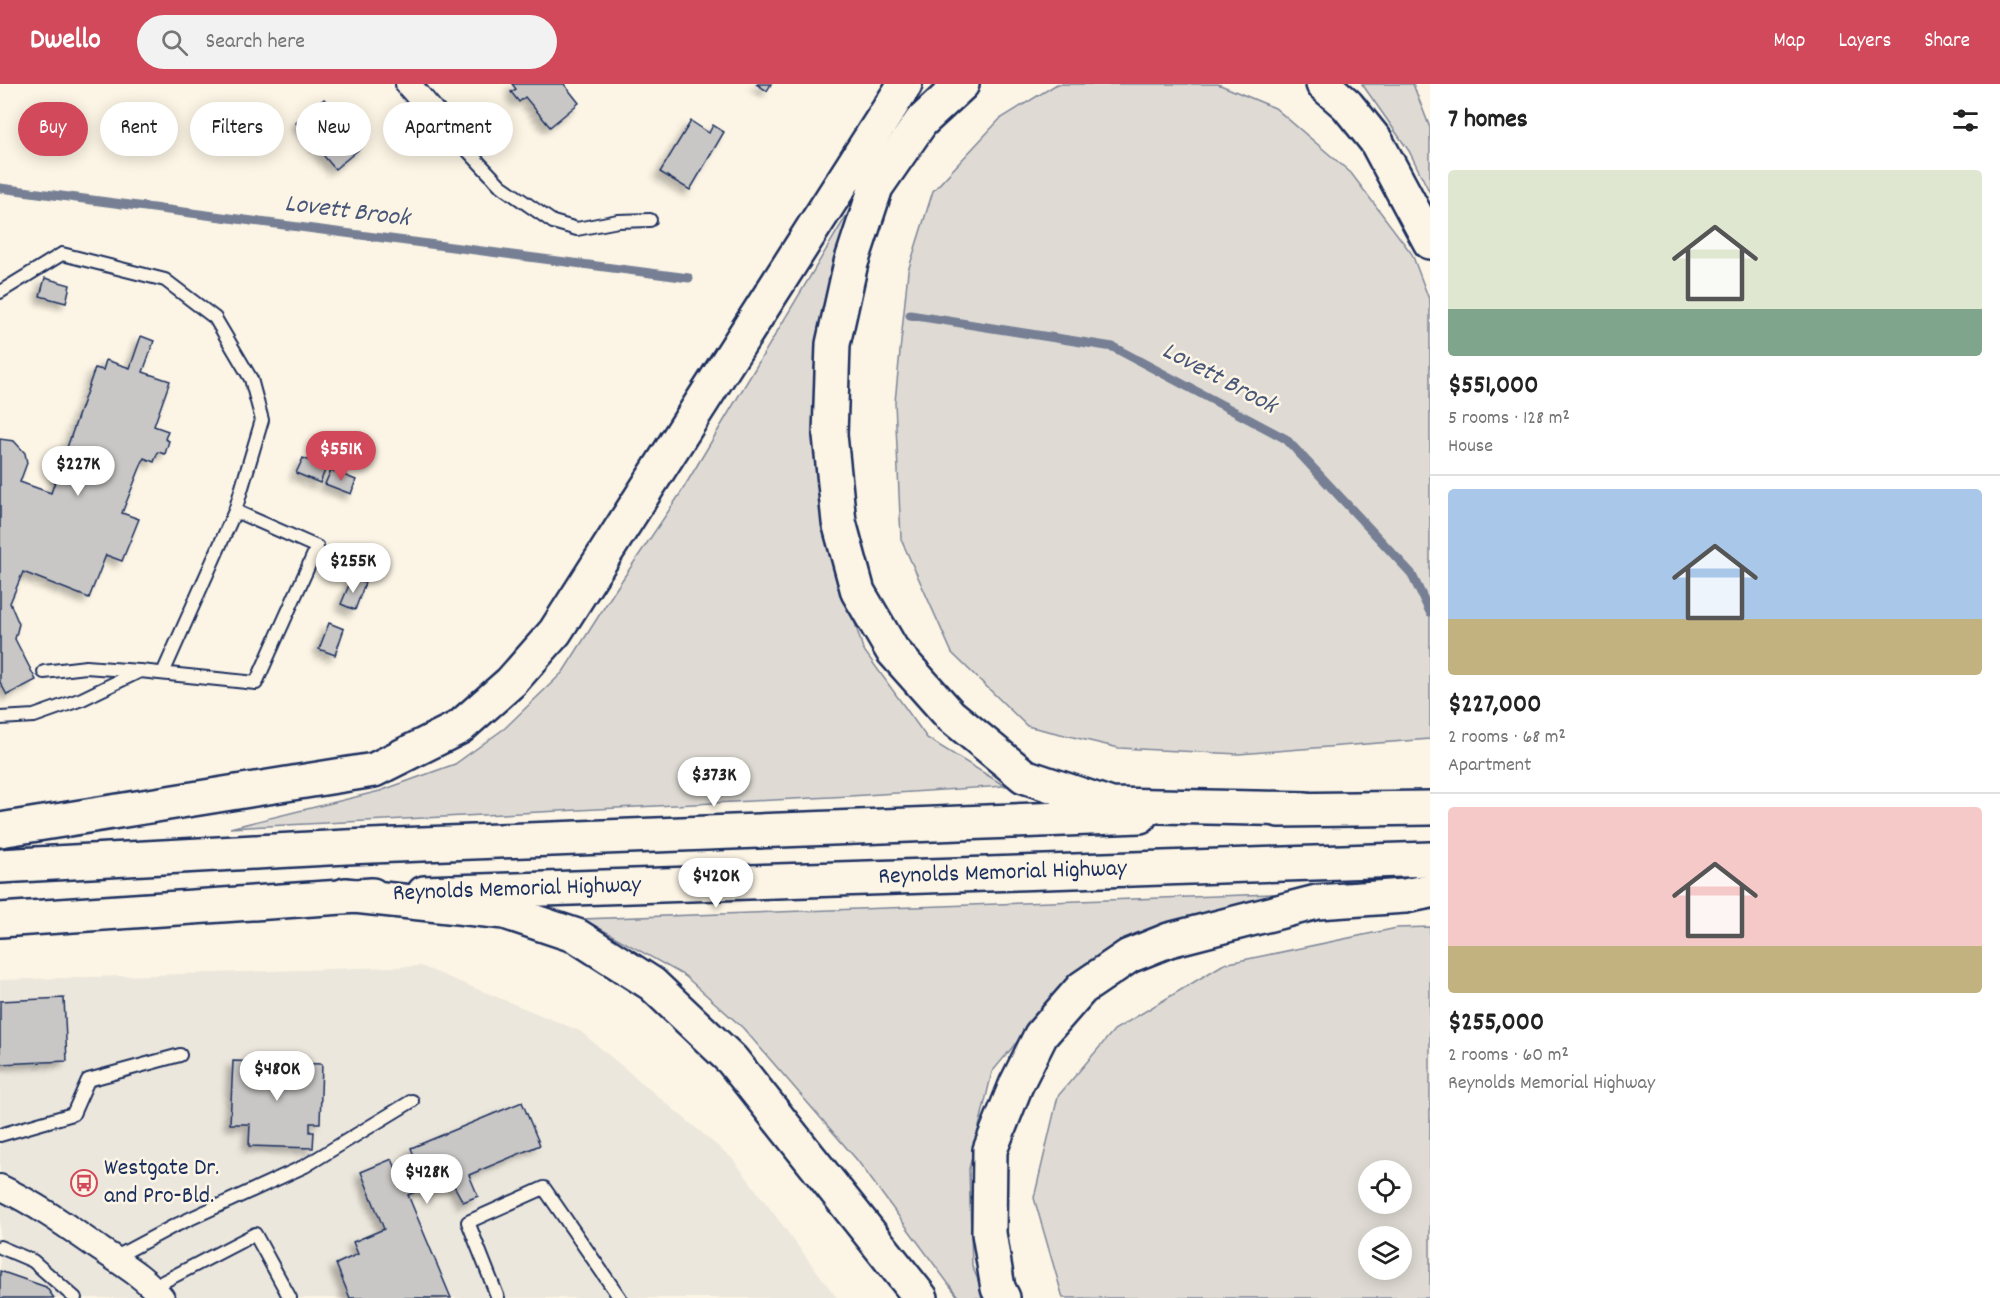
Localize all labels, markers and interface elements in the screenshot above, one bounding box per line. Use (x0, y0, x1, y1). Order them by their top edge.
search box (137, 15, 557, 69)
text: Dwello (30, 22, 101, 62)
icon: search (158, 26, 191, 59)
text: Search here (206, 27, 305, 58)
text: Map (1774, 27, 1805, 57)
text: Layers (1838, 27, 1891, 57)
text: Share (1924, 27, 1970, 57)
chip: Buy (18, 102, 88, 156)
chip: Rent (100, 102, 178, 156)
chip: Filters (190, 102, 284, 156)
chip: New (296, 102, 371, 156)
chip: Apartment (383, 102, 513, 156)
text: 7 homes (1448, 102, 1528, 139)
icon: filters (1949, 104, 1982, 137)
water label: Lovett Brook (283, 186, 414, 238)
icon: home (1661, 209, 1769, 317)
water label: Lovett Brook (1155, 333, 1285, 426)
text: $551,000 (1448, 368, 1538, 405)
text: 5 rooms · 128 m² (1448, 405, 1570, 433)
pin: $551K (299, 431, 383, 482)
text: House (1448, 433, 1493, 461)
text: $551K (320, 436, 362, 464)
pin: $227K (36, 446, 120, 497)
text: $227K (56, 451, 100, 479)
icon: home (1661, 528, 1769, 636)
pin: $255K (311, 543, 395, 594)
text: $255K (330, 548, 376, 576)
text: $227,000 (1448, 687, 1541, 724)
text: 2 rooms · 68 m² (1448, 724, 1566, 752)
text: Apartment (1448, 752, 1531, 780)
pin: $373K (672, 757, 756, 808)
text: $373K (692, 762, 736, 790)
icon: home (1661, 846, 1769, 954)
street label: Reynolds Memorial Highway (878, 852, 1129, 895)
pin: $420K (674, 858, 758, 909)
text: $420K (692, 863, 740, 891)
street label: Reynolds Memorial Highway (392, 869, 643, 911)
text: $255,000 (1448, 1005, 1544, 1042)
text: 2 rooms · 60 m² (1448, 1042, 1569, 1070)
pin: $480K (235, 1051, 319, 1102)
text: $480K (254, 1056, 300, 1084)
text: Reynolds Memorial Highway (1448, 1070, 1655, 1098)
place label: Westgate Dr. and Pro-Bld. (104, 1152, 219, 1214)
pin: $428K (385, 1154, 469, 1205)
text: $428K (405, 1159, 449, 1187)
map controls (1358, 1160, 1412, 1280)
button: locate (1358, 1160, 1412, 1214)
bus stop icon: Westgate Dr. and Pro-Bld. (69, 1168, 99, 1198)
button: layers (1358, 1226, 1412, 1280)

